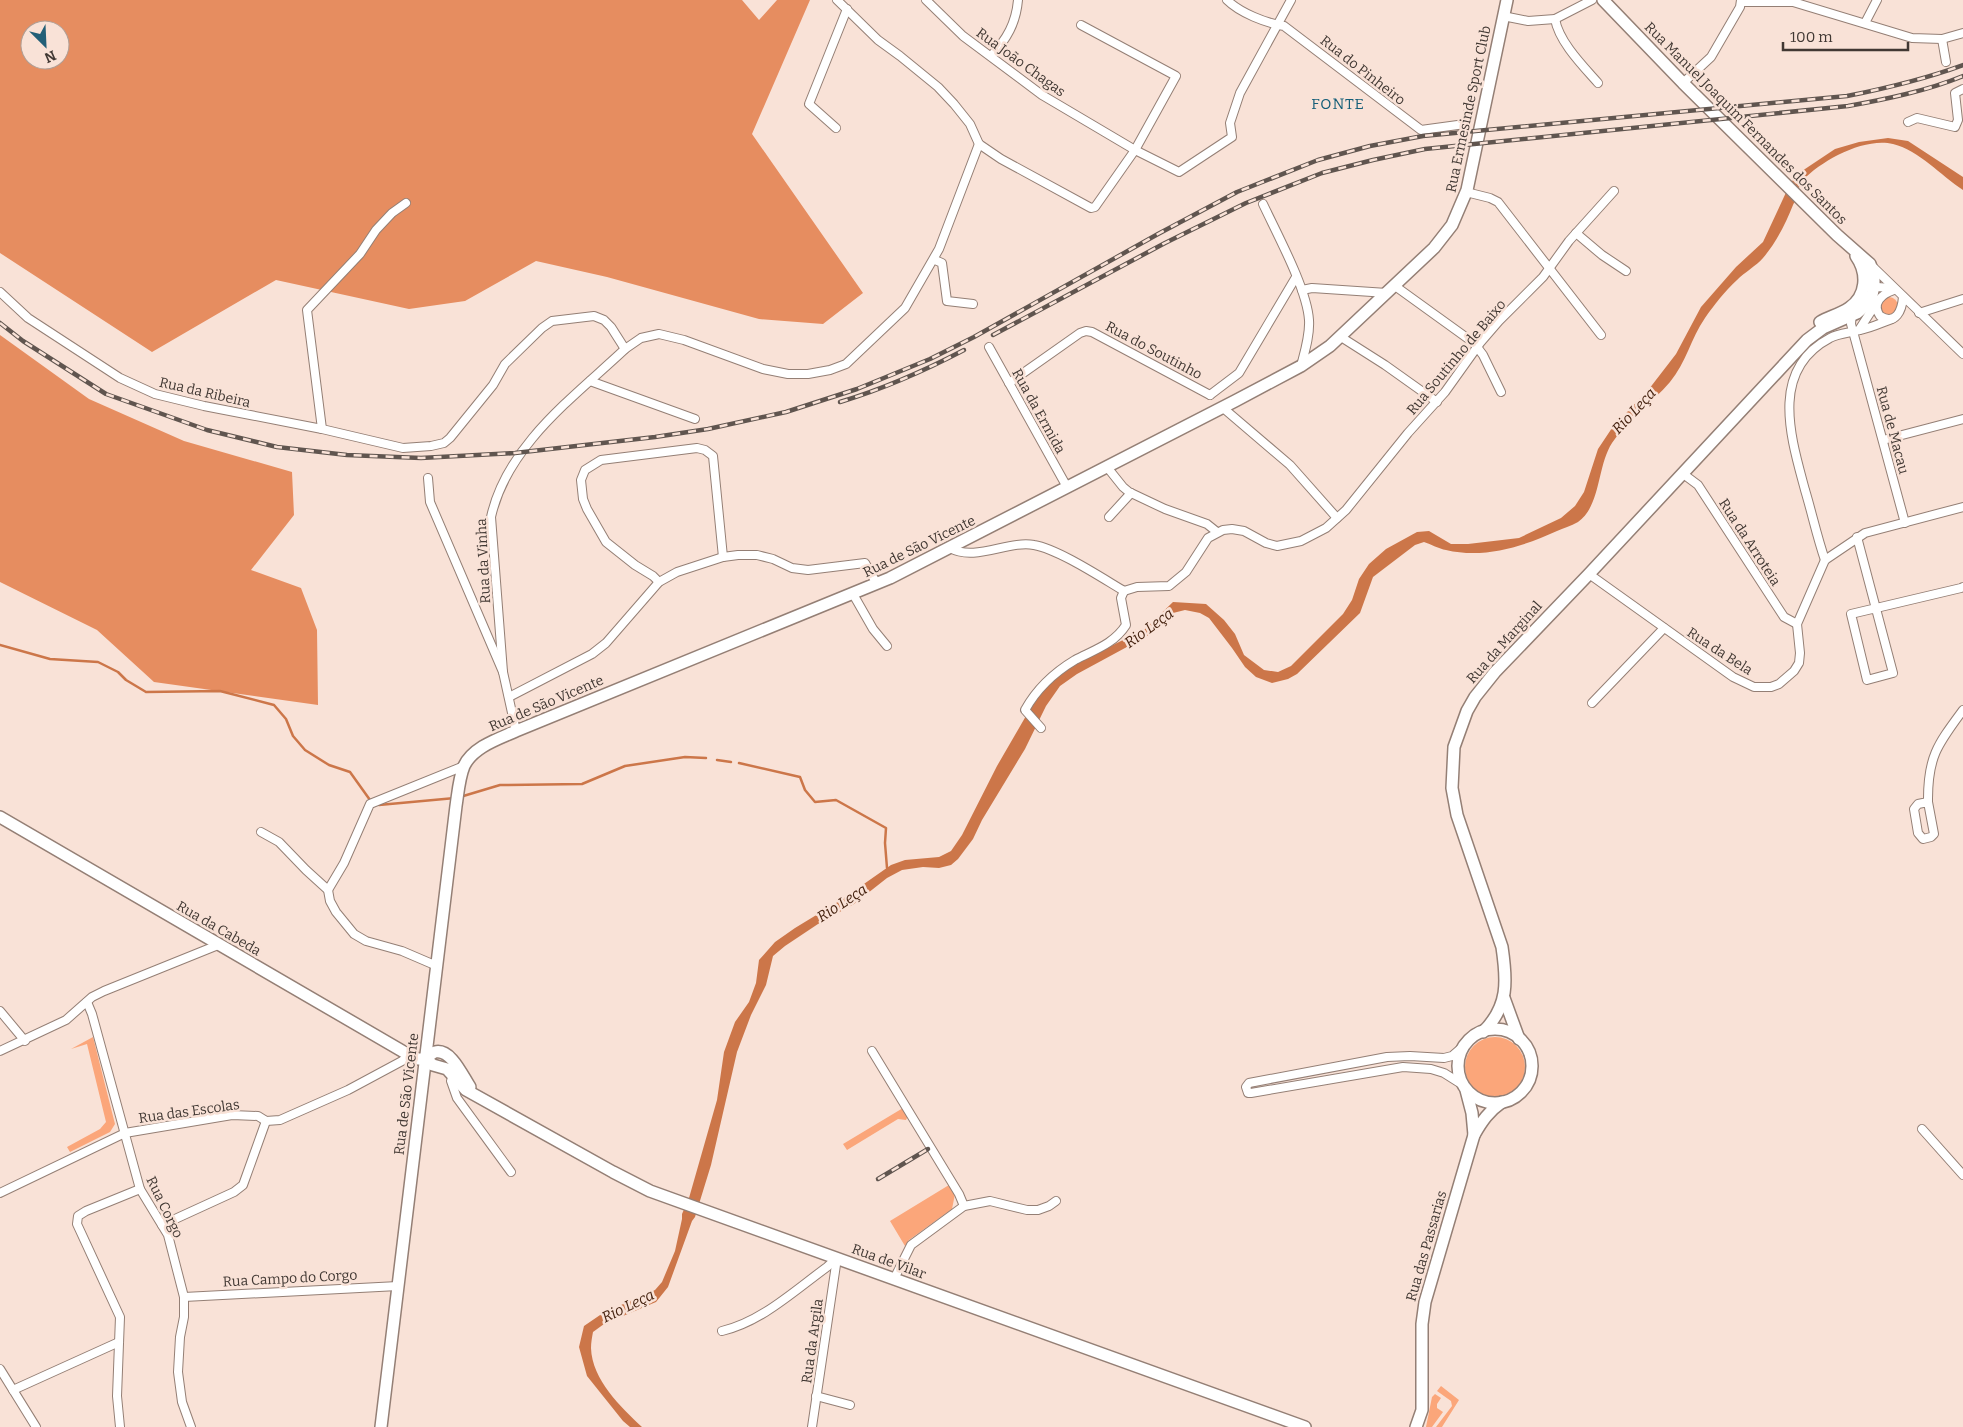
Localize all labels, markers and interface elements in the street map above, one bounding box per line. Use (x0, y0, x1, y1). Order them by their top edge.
street label: Rua Manuel Joaquim Fernandes dos Santos (1641, 19, 1850, 228)
north arrow (20, 20, 70, 70)
scale bar (1783, 20, 1908, 52)
street label: Rua João Chagas (973, 24, 1069, 100)
street label: Rua Ermesinde Sport Club (1442, 24, 1494, 194)
text: 100 m (1790, 28, 1833, 46)
street label: Rua do Pinheiro (1317, 32, 1408, 109)
text: N (42, 46, 58, 66)
district label: FONTE (1311, 95, 1365, 113)
street label: Rua Soutinho de Baixo (1403, 296, 1510, 418)
street label: Rua do Soutinho (1103, 318, 1205, 383)
street label: Rua da Ermida (1008, 366, 1069, 457)
street label: Rua da Ribeira (158, 374, 253, 411)
water label: Rio Leça (1608, 384, 1660, 438)
street label: Rua de Macau (1873, 384, 1912, 476)
street label: Rua da Arroteia (1715, 496, 1784, 589)
street label: Rua de São Vicente (860, 512, 978, 581)
street label: Rua da Vinha (473, 518, 494, 604)
street label: Rua da Marginal (1463, 598, 1546, 687)
water label: Rio Leça (1121, 604, 1177, 652)
street label: Rua da Bela (1684, 624, 1756, 679)
street label: Rua de São Vicente (486, 672, 606, 735)
water label: Rio Leça (814, 880, 870, 926)
street label: Rua da Cabeda (174, 897, 264, 960)
street label: Rua de São Vicente (391, 1032, 422, 1156)
street label: Rua das Escolas (138, 1096, 241, 1127)
street label: Rua Corgo (142, 1174, 187, 1241)
street label: Rua das Passarias (1403, 1189, 1450, 1303)
street label: Rua de Vilar (849, 1240, 928, 1283)
street label: Rua Campo do Corgo (222, 1266, 358, 1291)
water label: Rio Leça (599, 1286, 657, 1326)
street label: Rua da Argila (798, 1297, 827, 1385)

